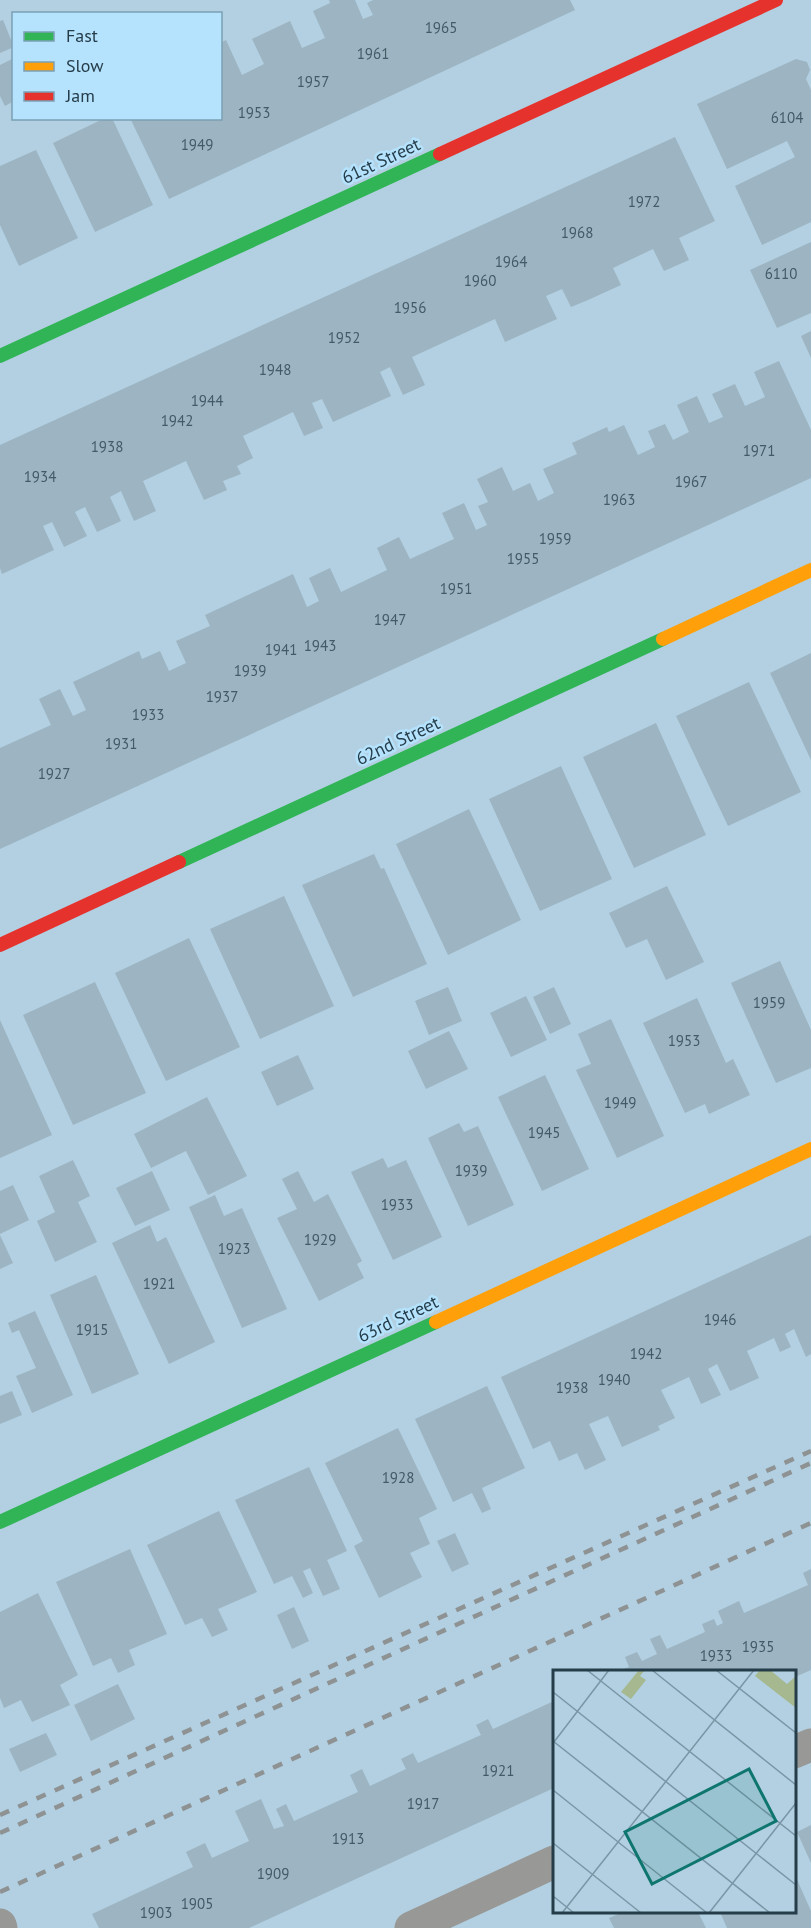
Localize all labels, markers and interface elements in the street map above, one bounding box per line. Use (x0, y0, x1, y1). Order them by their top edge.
legend (12, 12, 222, 120)
house number: 1965 (425, 18, 457, 37)
text: Fast (66, 24, 98, 47)
house number: 1961 (357, 44, 389, 63)
text: Slow (66, 54, 104, 77)
house number: 1957 (297, 72, 329, 91)
text: Jam (65, 84, 95, 107)
house number: 1953 (238, 103, 270, 122)
house number: 6104 (771, 108, 803, 127)
street label: 61st Street (338, 132, 424, 189)
house number: 1949 (181, 135, 213, 154)
house number: 1972 (628, 192, 660, 211)
house number: 1968 (561, 223, 593, 242)
house number: 1964 (495, 252, 527, 271)
house number: 6110 (765, 264, 797, 283)
house number: 1960 (464, 271, 496, 290)
house number: 1956 (394, 298, 426, 317)
house number: 1952 (328, 328, 360, 347)
house number: 1948 (259, 360, 291, 379)
house number: 1944 (191, 391, 223, 410)
house number: 1942 (161, 411, 193, 430)
house number: 1938 (91, 437, 123, 456)
house number: 1971 (743, 441, 775, 460)
house number: 1934 (24, 467, 56, 486)
house number: 1967 (675, 472, 707, 491)
house number: 1963 (603, 490, 635, 509)
house number: 1959 (539, 529, 571, 548)
house number: 1955 (507, 549, 539, 568)
house number: 1951 (440, 579, 472, 598)
house number: 1947 (374, 610, 406, 629)
house number: 1943 (304, 636, 336, 655)
house number: 1941 (265, 640, 297, 659)
house number: 1939 (234, 661, 266, 680)
house number: 1937 (206, 687, 238, 706)
house number: 1933 (132, 705, 164, 724)
street label: 62nd Street (352, 711, 443, 770)
house number: 1931 (105, 734, 137, 753)
house number: 1927 (38, 764, 70, 783)
house number: 1959 (753, 993, 785, 1012)
house number: 1953 (668, 1031, 700, 1050)
house number: 1949 (604, 1093, 636, 1112)
house number: 1945 (528, 1123, 560, 1142)
house number: 1939 (455, 1161, 487, 1180)
house number: 1933 (381, 1195, 413, 1214)
house number: 1929 (304, 1230, 336, 1249)
house number: 1923 (218, 1239, 250, 1258)
house number: 1921 (143, 1274, 175, 1293)
street label: 63rd Street (354, 1290, 442, 1347)
house number: 1946 (704, 1310, 736, 1329)
house number: 1915 (76, 1320, 108, 1339)
house number: 1942 (630, 1344, 662, 1363)
house number: 1940 (598, 1370, 630, 1389)
house number: 1938 (556, 1378, 588, 1397)
house number: 1928 (382, 1468, 414, 1487)
house number: 1935 (742, 1637, 774, 1656)
house number: 1933 (700, 1646, 732, 1665)
inset map (553, 1670, 796, 1913)
house number: 1921 (482, 1761, 514, 1780)
house number: 1917 (407, 1794, 439, 1813)
house number: 1913 (332, 1829, 364, 1848)
house number: 1909 (257, 1864, 289, 1883)
house number: 1905 (181, 1894, 213, 1913)
house number: 1903 (140, 1903, 172, 1922)

